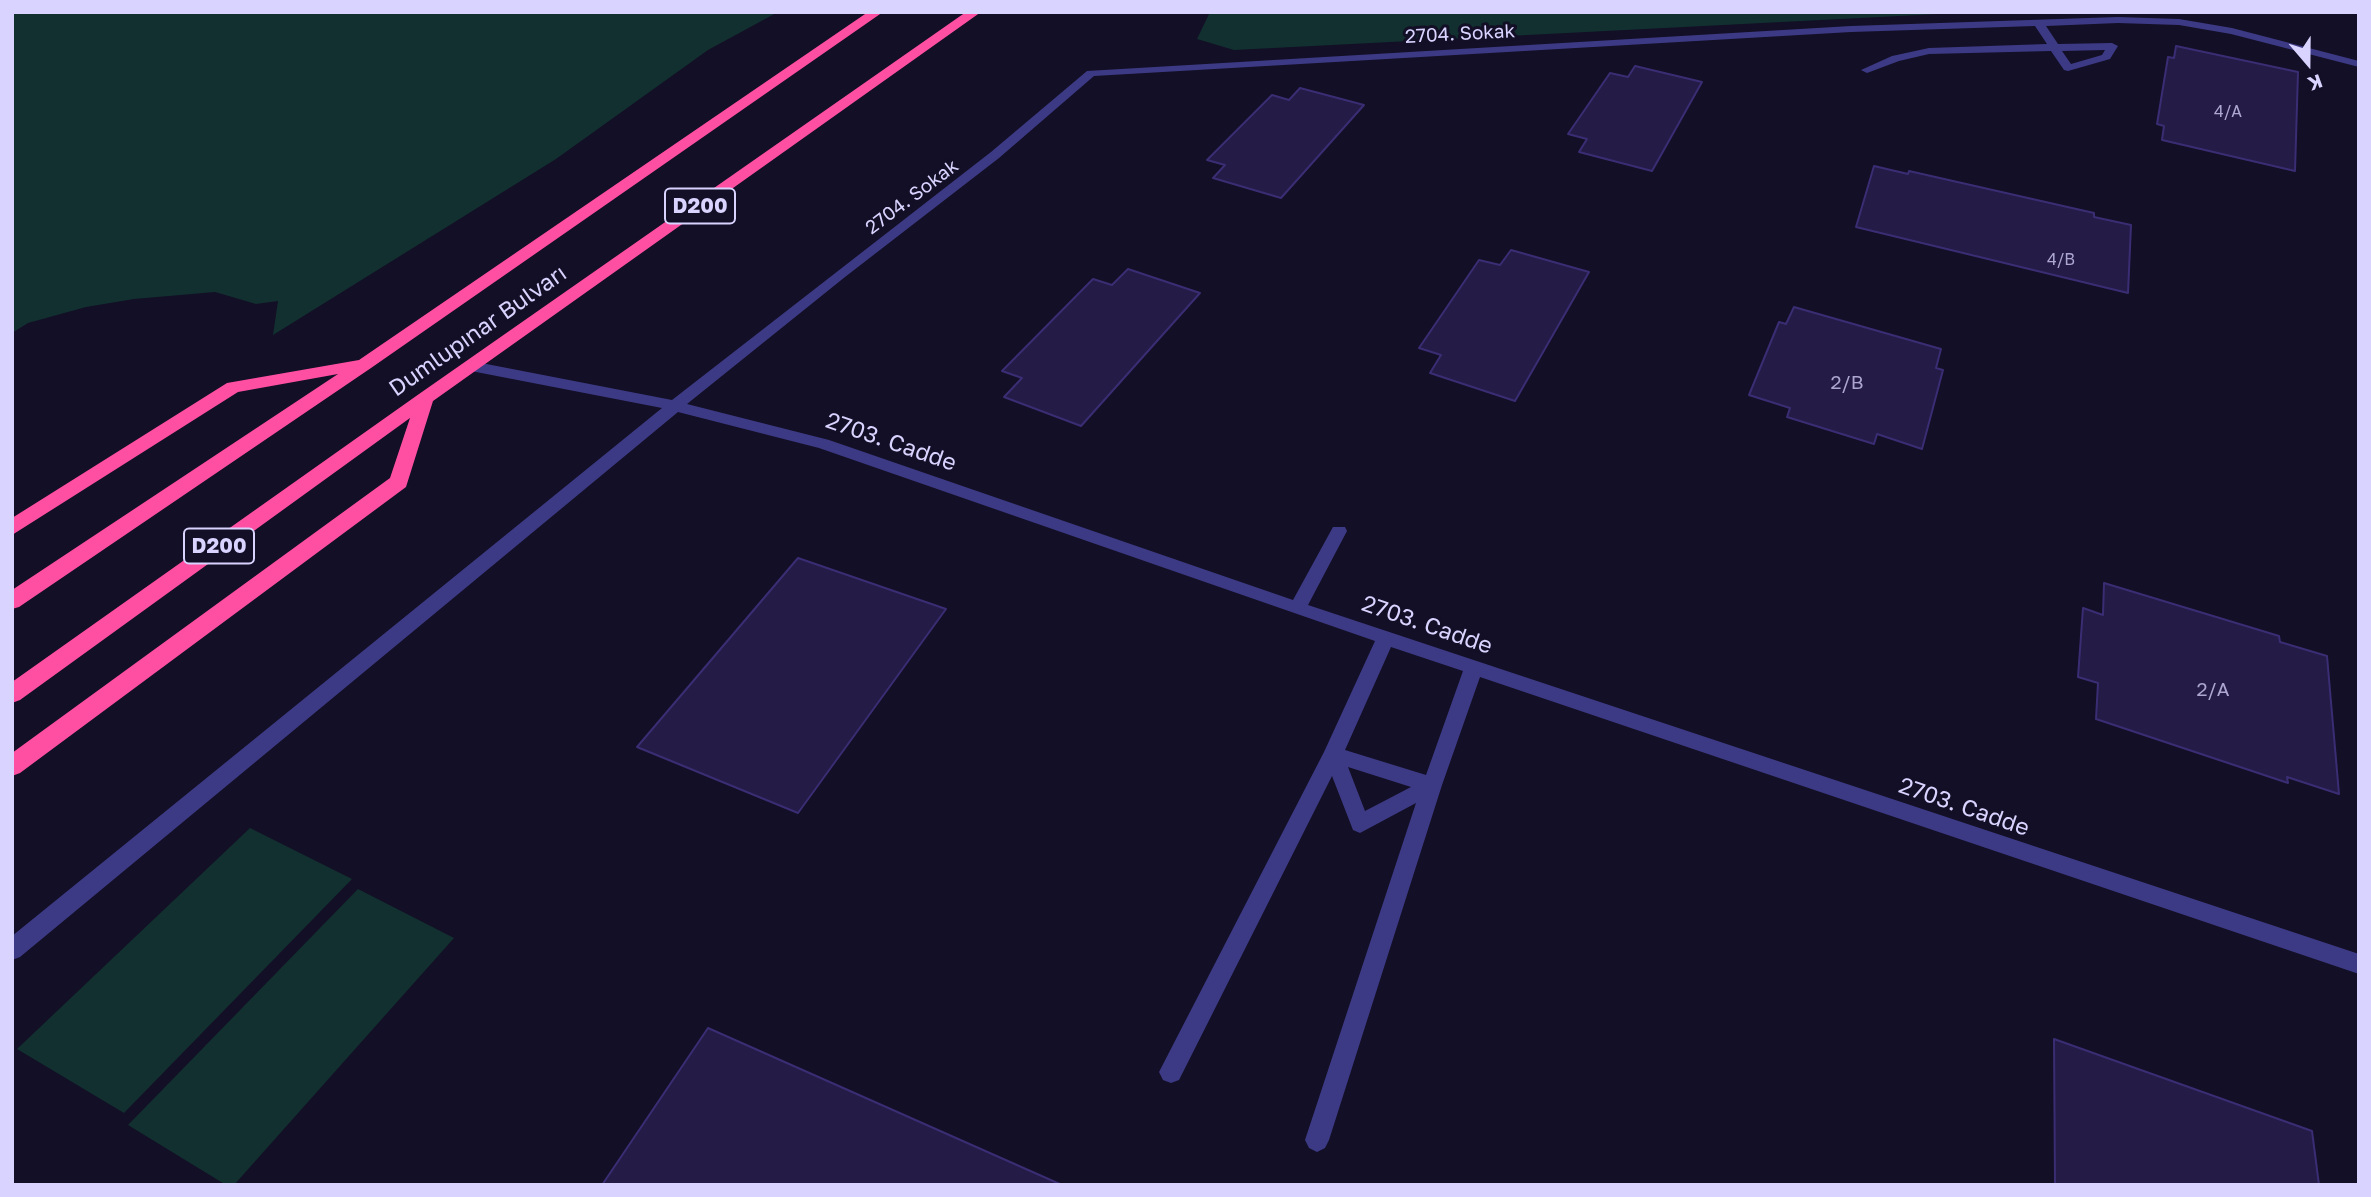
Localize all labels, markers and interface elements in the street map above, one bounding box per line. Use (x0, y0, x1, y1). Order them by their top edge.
street label: 2704. Sokak (1404, 20, 1516, 48)
north arrow (2273, 28, 2343, 98)
text: K (2305, 70, 2326, 96)
house number: 4/A (2214, 102, 2242, 122)
street label: 2704. Sokak (861, 155, 963, 239)
road number: D200 (665, 188, 735, 224)
house number: 4/B (2047, 250, 2075, 270)
street label: Dumlupınar Bulvarı (384, 259, 572, 403)
house number: 2/B (1831, 372, 1863, 394)
street label: 2703. Cadde (822, 407, 960, 477)
road number: D200 (184, 528, 254, 564)
street label: 2703. Cadde (1358, 590, 1496, 660)
house number: 2/A (2197, 679, 2229, 701)
street label: 2703. Cadde (1895, 772, 2033, 842)

